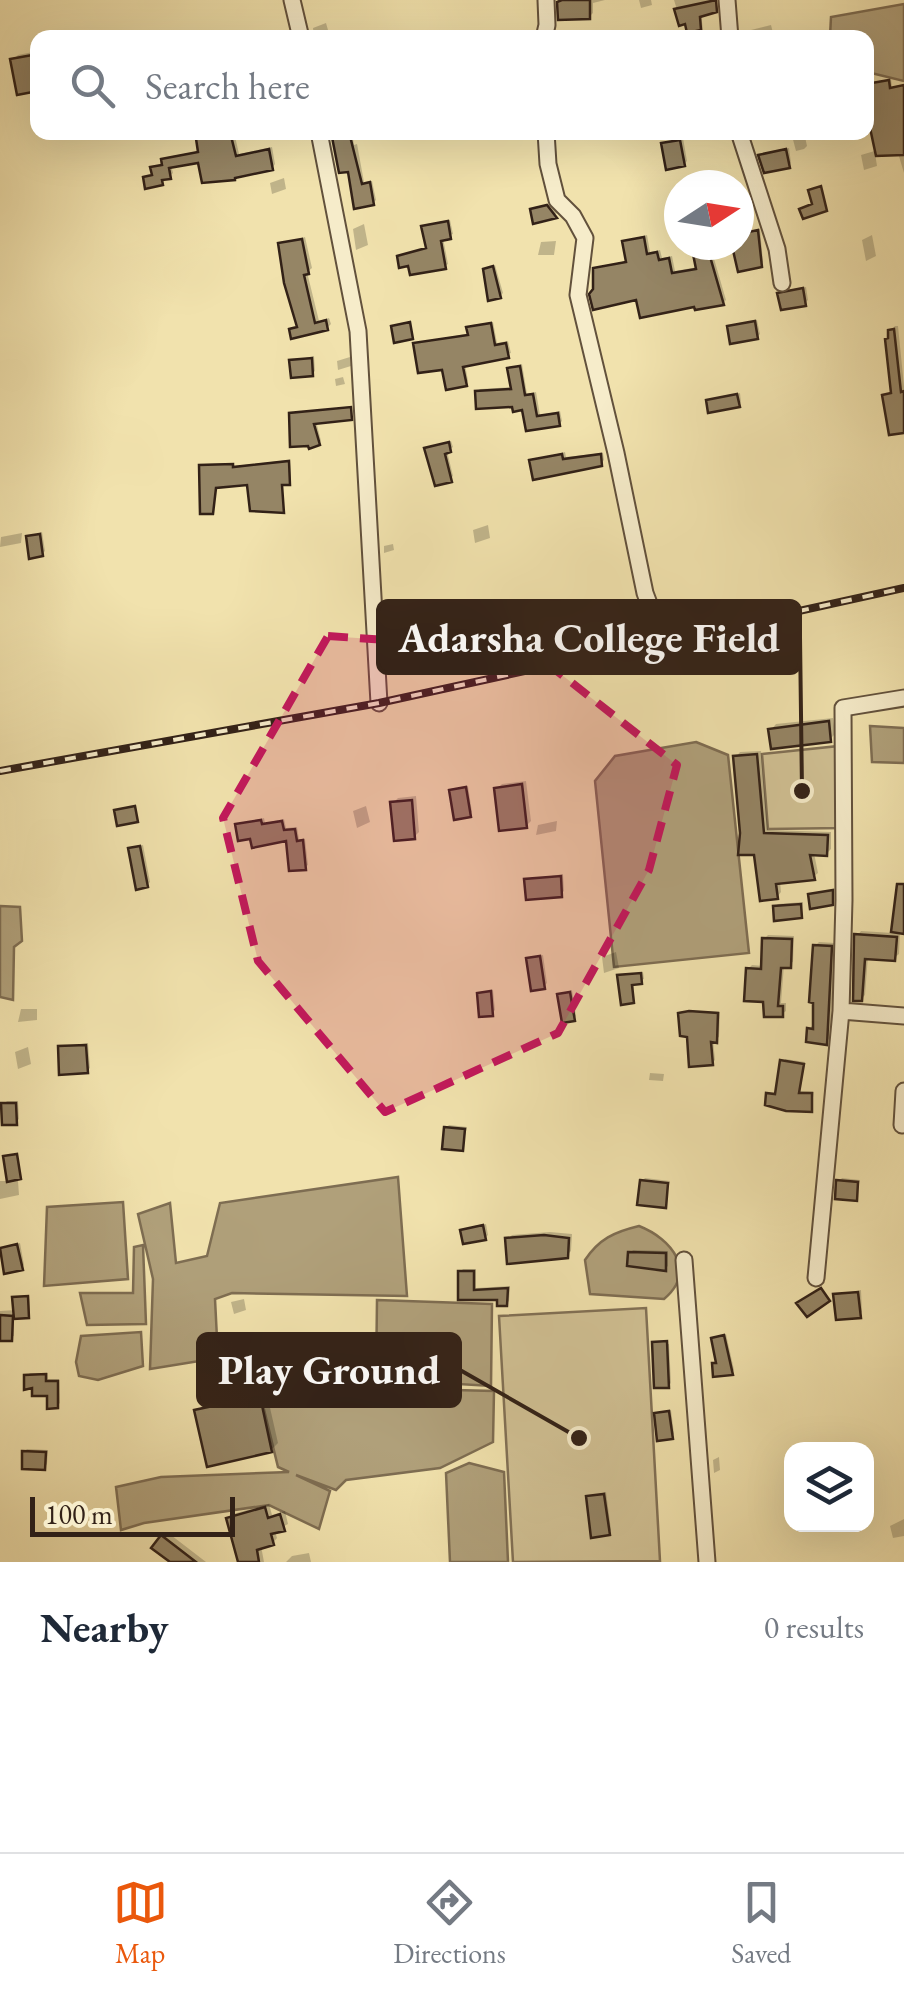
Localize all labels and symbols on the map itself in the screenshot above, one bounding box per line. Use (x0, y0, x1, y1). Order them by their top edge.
north arrow (664, 170, 754, 260)
callout: Adarsha College Field (378, 601, 800, 673)
text: Adarsha College Field (397, 610, 780, 665)
callout: Play Ground (198, 1334, 460, 1406)
text: Play Ground (218, 1342, 440, 1397)
scale bar (30, 1492, 235, 1536)

